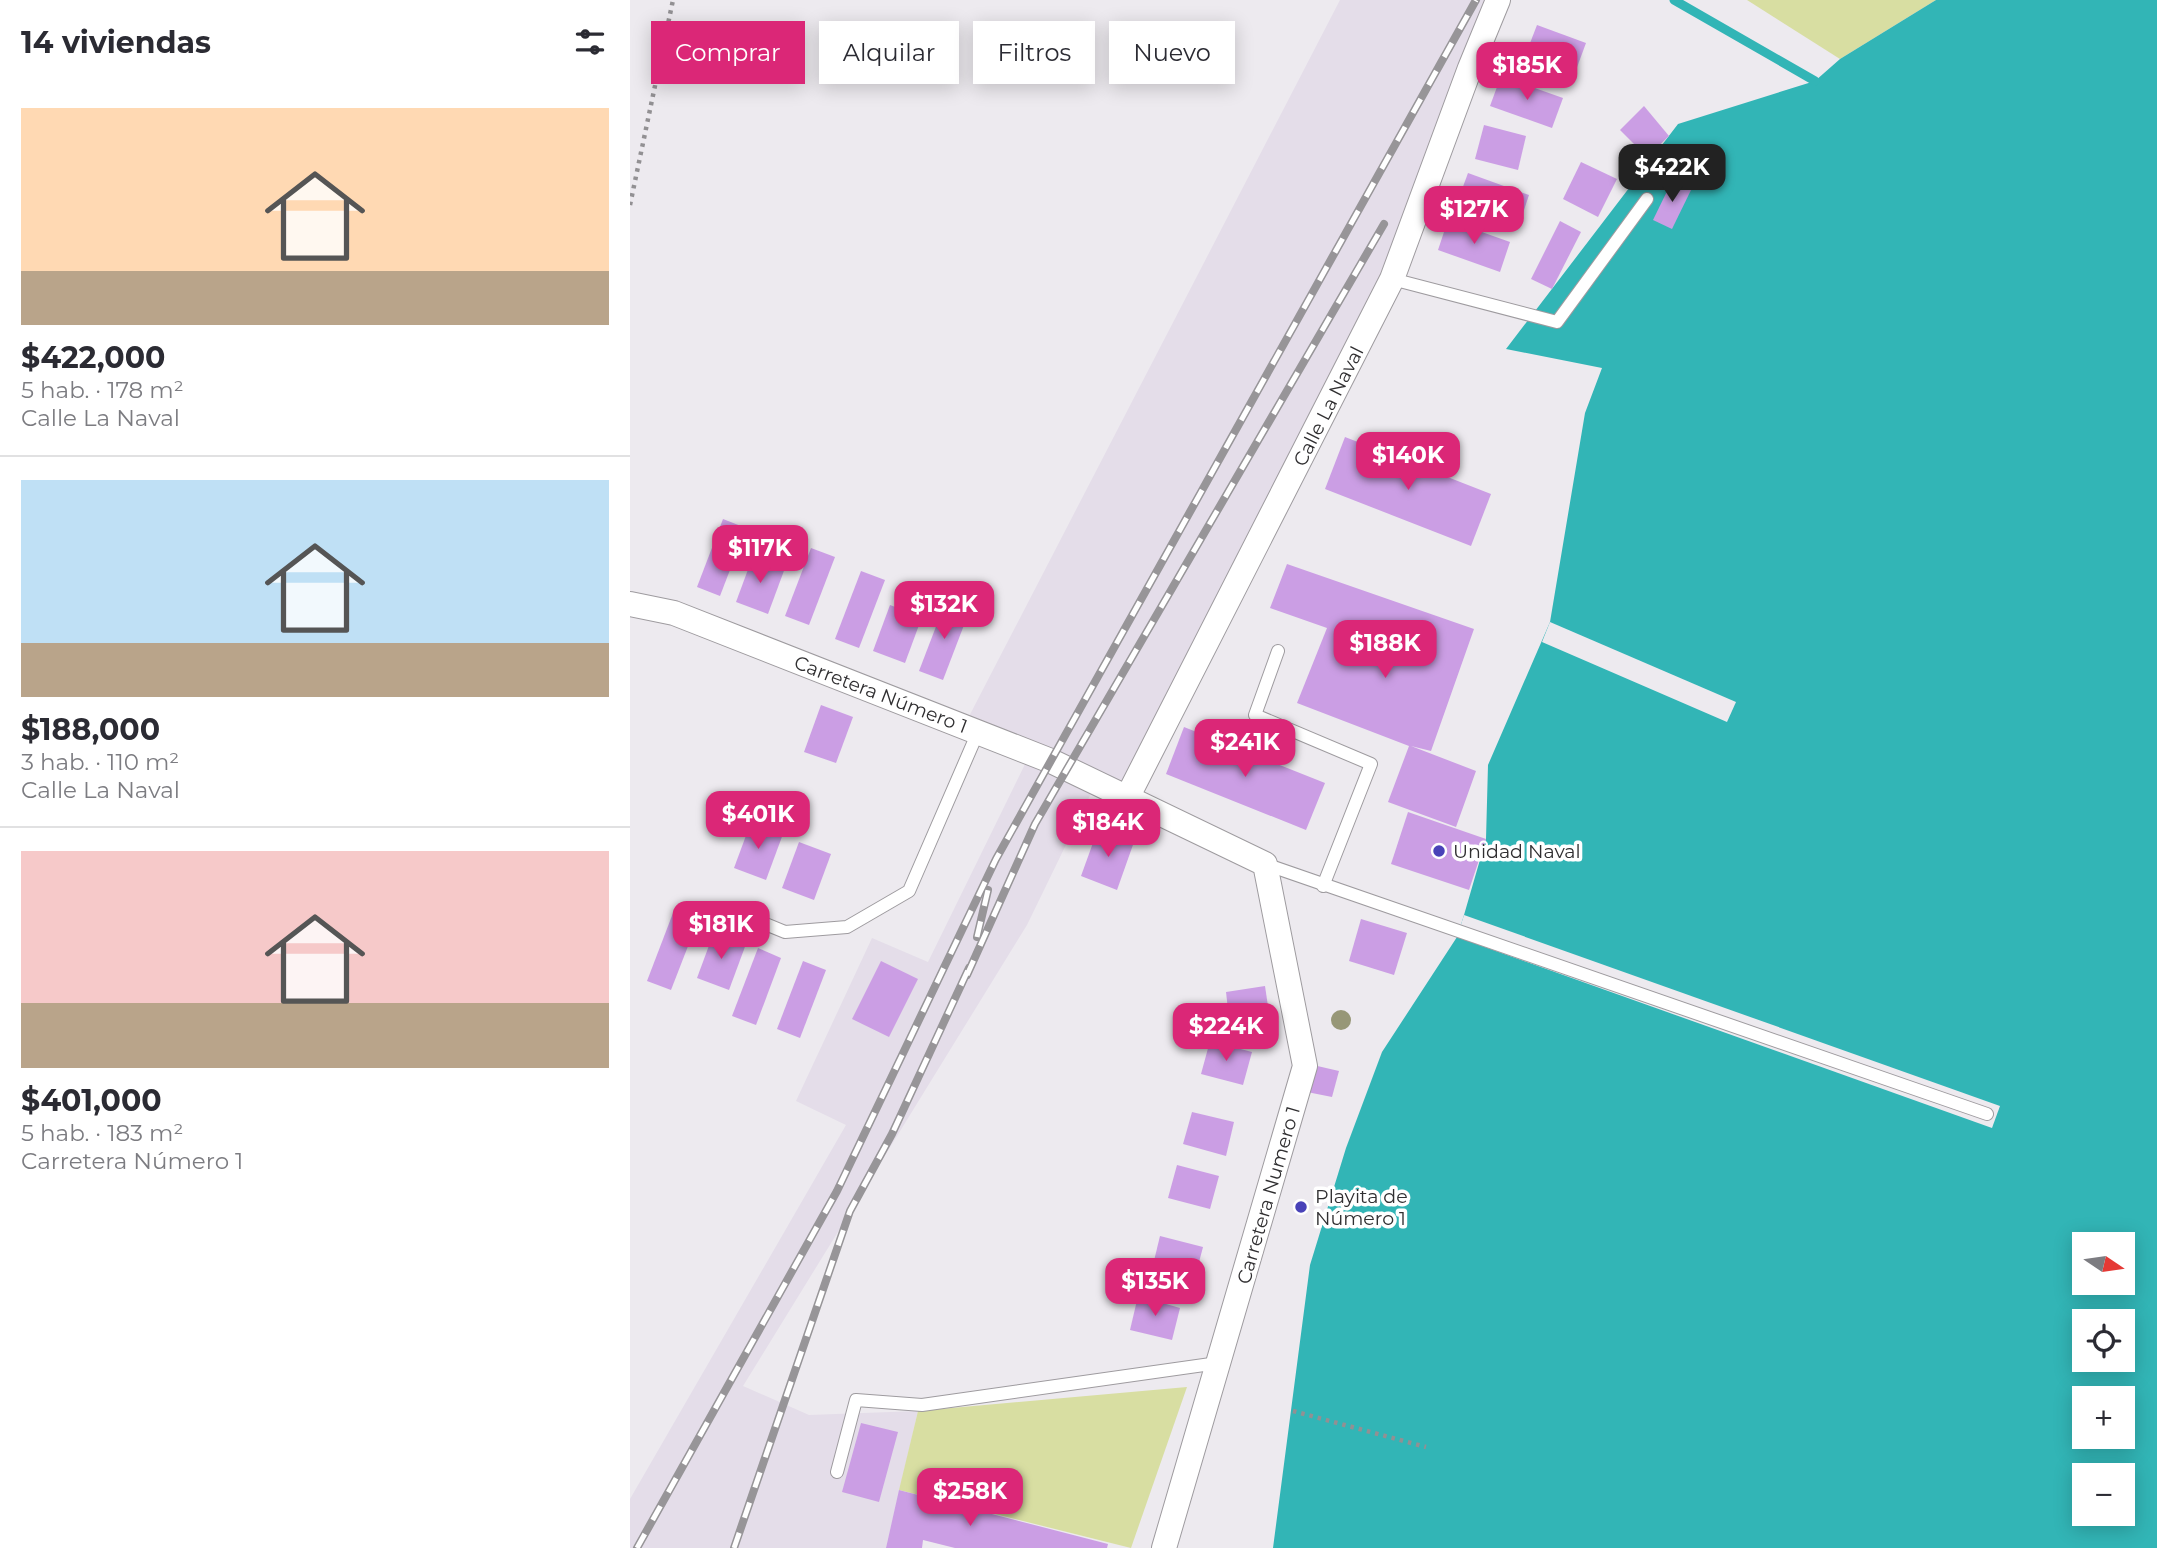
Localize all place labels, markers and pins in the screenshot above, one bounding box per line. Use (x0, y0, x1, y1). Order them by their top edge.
pin: $185K (1478, 42, 1576, 102)
pin: $422K (1623, 144, 1721, 204)
pin: $127K (1425, 187, 1523, 246)
pin: $140K (1359, 433, 1457, 492)
pin: $117K (711, 526, 809, 585)
pin: $132K (895, 582, 993, 641)
pin: $188K (1336, 620, 1434, 680)
pin: $241K (1196, 720, 1294, 779)
pin: $401K (709, 792, 807, 851)
pin: $184K (1059, 800, 1157, 859)
place label: Unidad Naval (1453, 840, 1581, 863)
marker: Unidad Naval (1431, 843, 1447, 859)
pin: $181K (672, 902, 770, 961)
pin: $224K (1177, 1004, 1275, 1063)
place label: Playita de Número 1 (1315, 1185, 1408, 1230)
marker: Playita de Número 1 (1293, 1199, 1309, 1215)
pin: $135K (1106, 1258, 1204, 1318)
pin: $258K (921, 1468, 1019, 1528)

